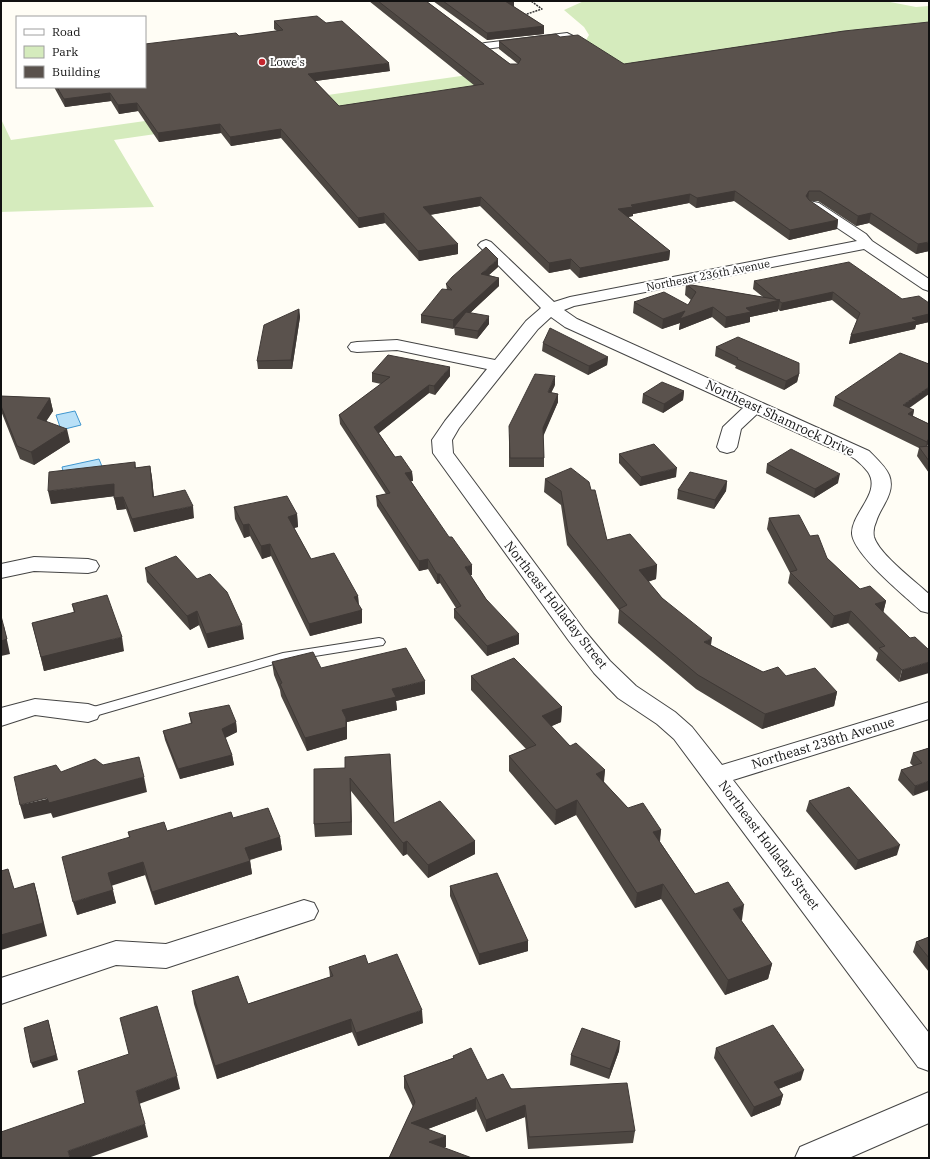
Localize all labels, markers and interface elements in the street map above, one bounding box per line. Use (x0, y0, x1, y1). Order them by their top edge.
legend (16, 16, 146, 88)
text: Road (52, 24, 81, 39)
text: Park (52, 44, 78, 59)
place label: Lowe's (270, 55, 305, 69)
marker: Lowe's (257, 57, 267, 67)
text: Building (52, 64, 100, 79)
street label: Northeast 236th Avenue (645, 256, 771, 294)
street label: Northeast Shamrock Drive (703, 376, 857, 460)
street label: Northeast Holladay Street (501, 538, 612, 673)
street label: Northeast 238th Avenue (749, 713, 897, 773)
street label: Northeast Holladay Street (715, 777, 824, 913)

